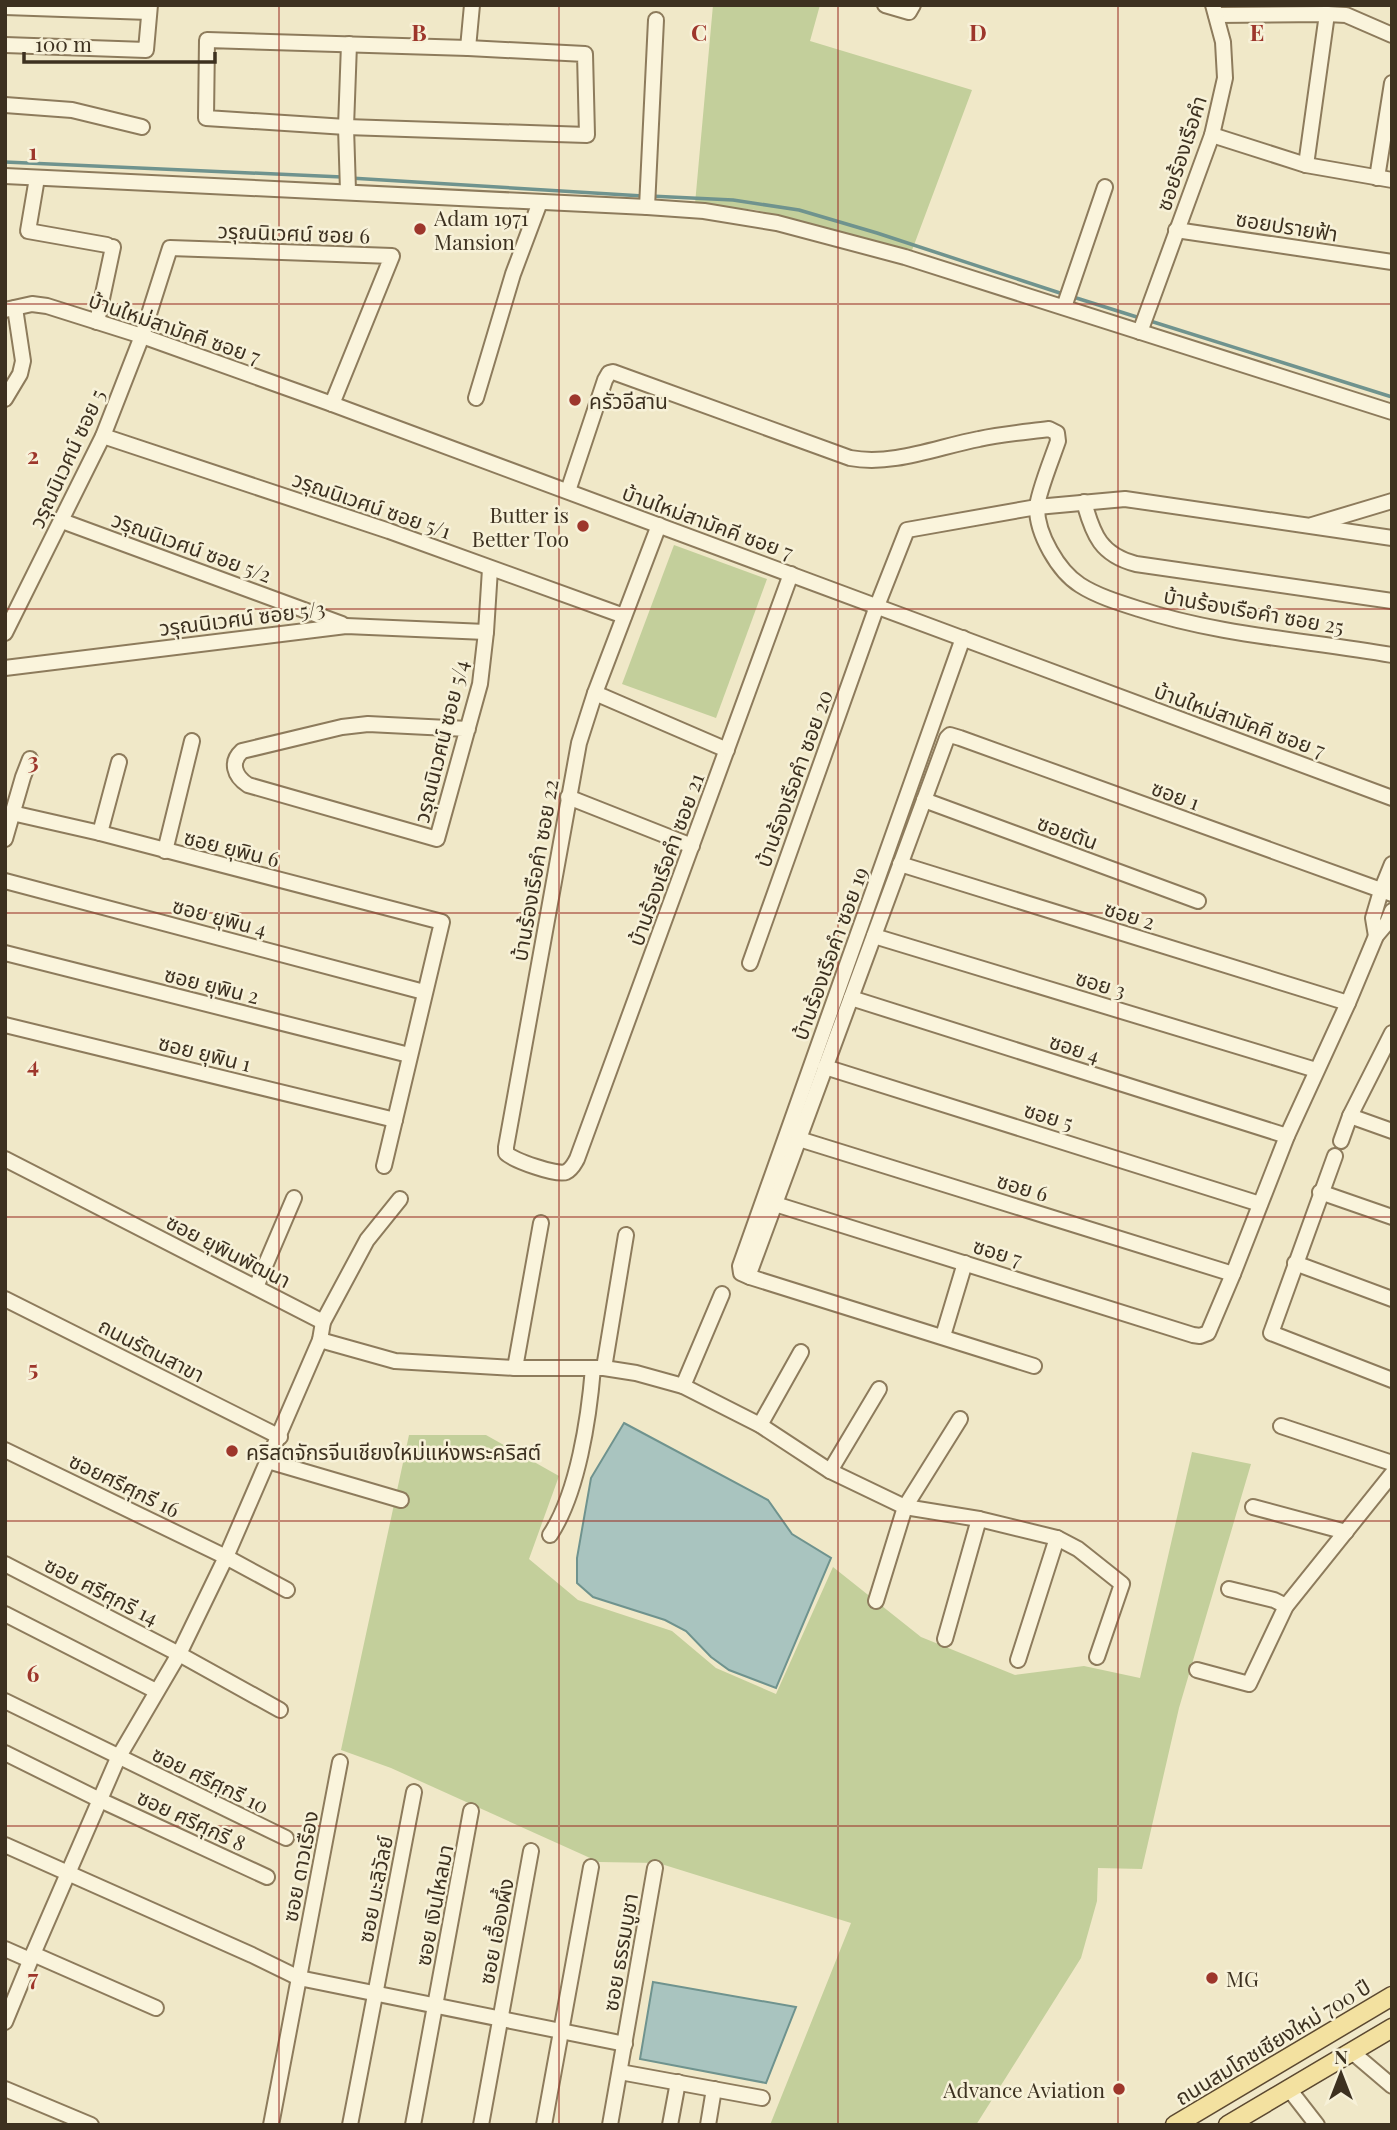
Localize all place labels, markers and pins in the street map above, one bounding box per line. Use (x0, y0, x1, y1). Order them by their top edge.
place label: Adam 1971 Mansion (433, 203, 529, 255)
marker: Adam 1971 Mansion (412, 221, 428, 237)
place label: ครัวอีสาน (589, 386, 668, 414)
marker: ครัวอีสาน (567, 392, 583, 408)
place label: Butter is Better Too (472, 500, 569, 552)
marker: Butter is Better Too (575, 518, 591, 534)
place label: คริสตจักรจีนเชียงใหม่แห่งพระคริสต์ (246, 1437, 541, 1465)
marker: คริสตจักรจีนเชียงใหม่แห่งพระคริสต์ (224, 1443, 240, 1459)
place label: MG (1226, 1964, 1259, 1992)
marker: MG (1204, 1970, 1220, 1986)
place label: Advance Aviation (942, 2075, 1105, 2103)
marker: Advance Aviation (1111, 2081, 1127, 2097)

